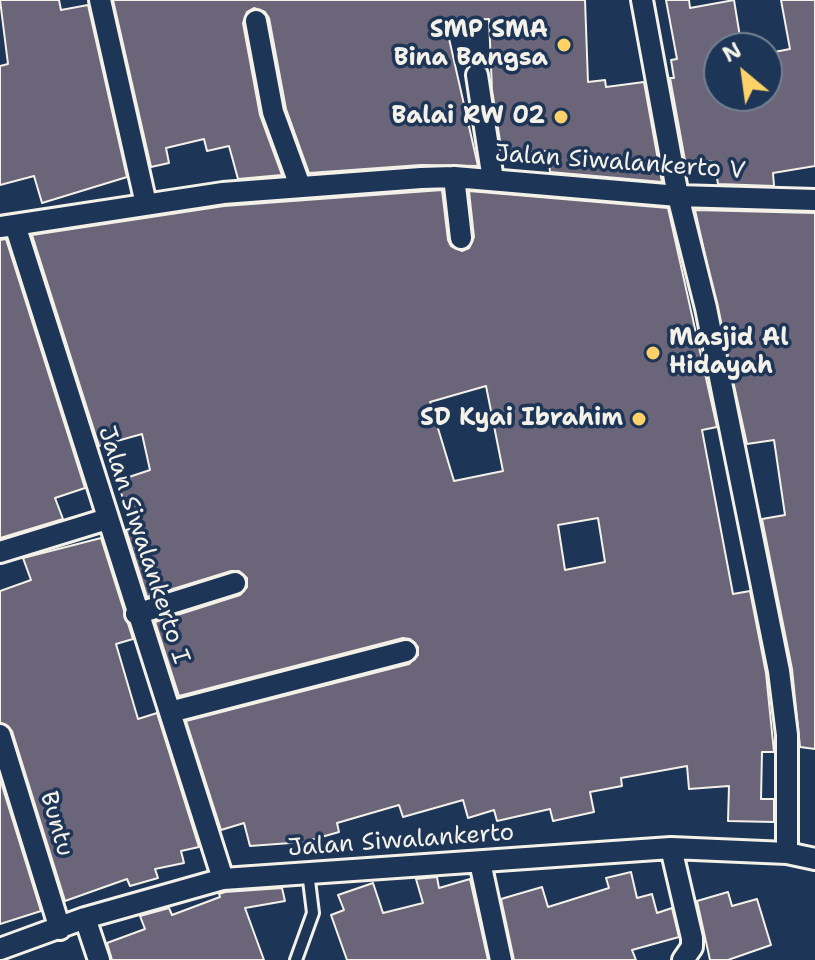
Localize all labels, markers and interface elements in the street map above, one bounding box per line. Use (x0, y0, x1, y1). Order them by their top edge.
place label: SMP SMA Bina Bangsa (394, 17, 548, 73)
north arrow (703, 32, 783, 112)
text: N (717, 35, 747, 69)
marker: SMP SMA Bina Bangsa (555, 36, 573, 54)
place label: Balai RW 02 (391, 103, 545, 131)
marker: Balai RW 02 (552, 108, 570, 126)
street label: Jalan Siwalankerto V (494, 140, 746, 186)
place label: Masjid Al Hidayah (669, 325, 789, 381)
marker: Masjid Al Hidayah (644, 344, 662, 362)
place label: SD Kyai Ibrahim (420, 405, 623, 433)
marker: SD Kyai Ibrahim (630, 410, 648, 428)
street label: Jalan Siwalankerto I (91, 423, 195, 667)
street label: Buntu (33, 788, 79, 860)
street label: Jalan Siwalankerto (287, 819, 515, 863)

